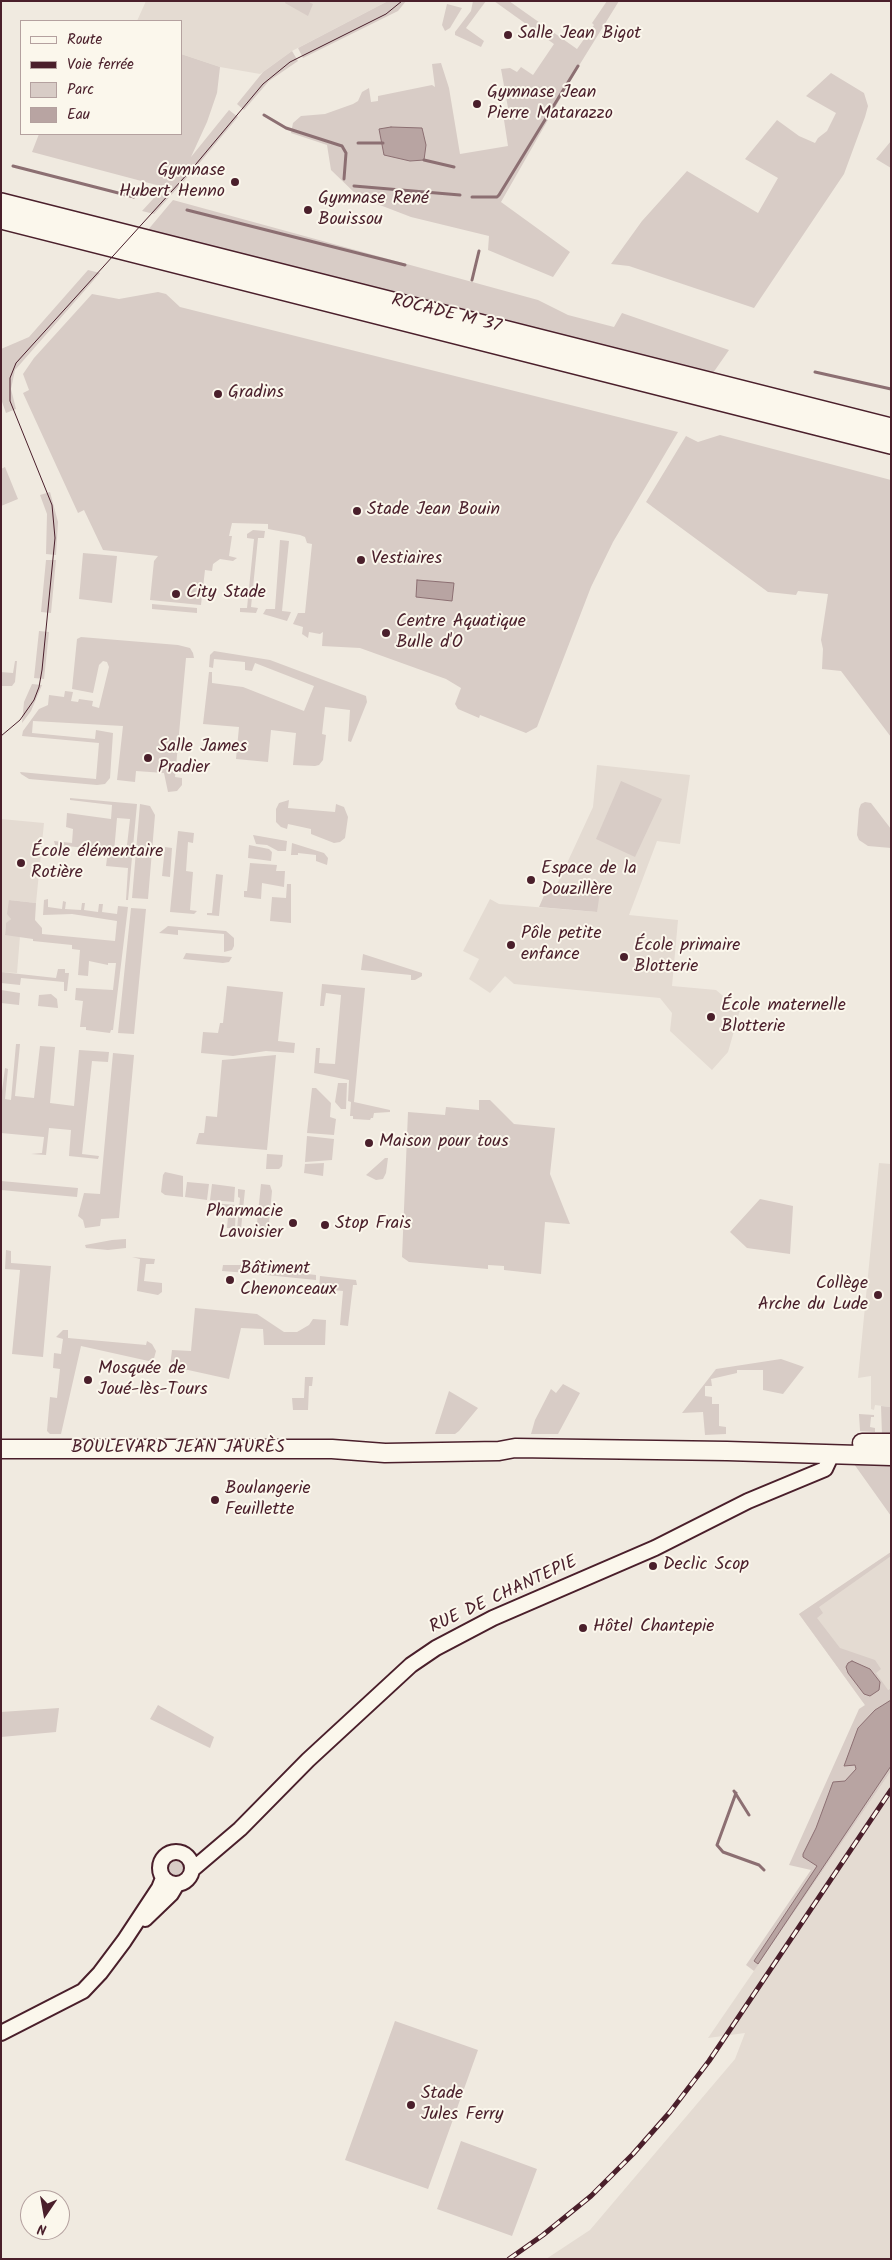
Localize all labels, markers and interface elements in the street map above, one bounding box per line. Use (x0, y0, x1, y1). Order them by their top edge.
legend (20, 20, 182, 135)
place label: Salle Jean Bigot (518, 24, 641, 46)
text: Route (67, 28, 102, 52)
marker: Salle Jean Bigot (502, 29, 514, 41)
text: Voie ferrée (67, 53, 134, 77)
text: Parc (67, 78, 94, 102)
place label: Gymnase Jean Pierre Matarazzo (487, 83, 613, 126)
marker: Gymnase Jean Pierre Matarazzo (471, 98, 483, 110)
text: Eau (67, 103, 90, 127)
place label: Gymnase Hubert Henno (119, 161, 225, 203)
marker: Gymnase Hubert Henno (229, 176, 241, 188)
place label: Gymnase René Bouissou (318, 189, 429, 232)
marker: Gymnase René Bouissou (302, 204, 314, 216)
street label: ROCADE M 37 (389, 291, 503, 339)
place label: Gradins (228, 383, 284, 405)
marker: Gradins (212, 388, 224, 400)
place label: Stade Jean Bouin (367, 500, 500, 522)
marker: Stade Jean Bouin (351, 505, 363, 517)
place label: Vestiaires (371, 549, 442, 571)
marker: Vestiaires (355, 554, 367, 566)
place label: City Stade (186, 583, 266, 605)
marker: City Stade (170, 588, 182, 600)
place label: Centre Aquatique Bulle d'O (396, 612, 526, 654)
marker: Centre Aquatique Bulle d'O (380, 627, 392, 639)
place label: Salle James Pradier (158, 737, 247, 780)
marker: Salle James Pradier (142, 752, 154, 764)
place label: École élémentaire Rotière (31, 842, 163, 884)
marker: École élémentaire Rotière (15, 857, 27, 869)
place label: Espace de la Douzillère (541, 859, 637, 902)
marker: Espace de la Douzillère (525, 874, 537, 886)
place label: Pôle petite enfance (521, 924, 602, 966)
place label: École primaire Blotterie (634, 936, 740, 979)
marker: Pôle petite enfance (505, 939, 517, 951)
marker: École primaire Blotterie (618, 951, 630, 963)
place label: École maternelle Blotterie (721, 996, 846, 1038)
marker: École maternelle Blotterie (705, 1011, 717, 1023)
place label: Maison pour tous (379, 1132, 509, 1154)
marker: Maison pour tous (363, 1137, 375, 1149)
place label: Pharmacie Lavoisier (206, 1202, 283, 1244)
place label: Stop Frais (335, 1214, 411, 1236)
marker: Pharmacie Lavoisier (287, 1217, 299, 1229)
marker: Stop Frais (319, 1219, 331, 1231)
place label: Bâtiment Chenonceaux (240, 1259, 337, 1302)
marker: Bâtiment Chenonceaux (224, 1274, 236, 1286)
place label: Collège Arche du Lude (758, 1274, 868, 1316)
marker: Collège Arche du Lude (872, 1289, 884, 1301)
place label: Mosquée de Joué-lès-Tours (98, 1359, 208, 1402)
marker: Mosquée de Joué-lès-Tours (82, 1374, 94, 1386)
street label: BOULEVARD JEAN JAURÈS (71, 1438, 285, 1460)
place label: Boulangerie Feuillette (225, 1479, 311, 1522)
marker: Boulangerie Feuillette (209, 1494, 221, 1506)
street label: RUE DE CHANTEPIE (427, 1552, 581, 1640)
place label: Declic Scop (663, 1555, 749, 1577)
marker: Declic Scop (647, 1560, 659, 1572)
place label: Hôtel Chantepie (593, 1617, 714, 1639)
marker: Hôtel Chantepie (577, 1622, 589, 1634)
place label: Stade Jules Ferry (421, 2084, 503, 2126)
marker: Stade Jules Ferry (405, 2099, 417, 2111)
north arrow (20, 2190, 70, 2240)
text: N (35, 2217, 49, 2240)

